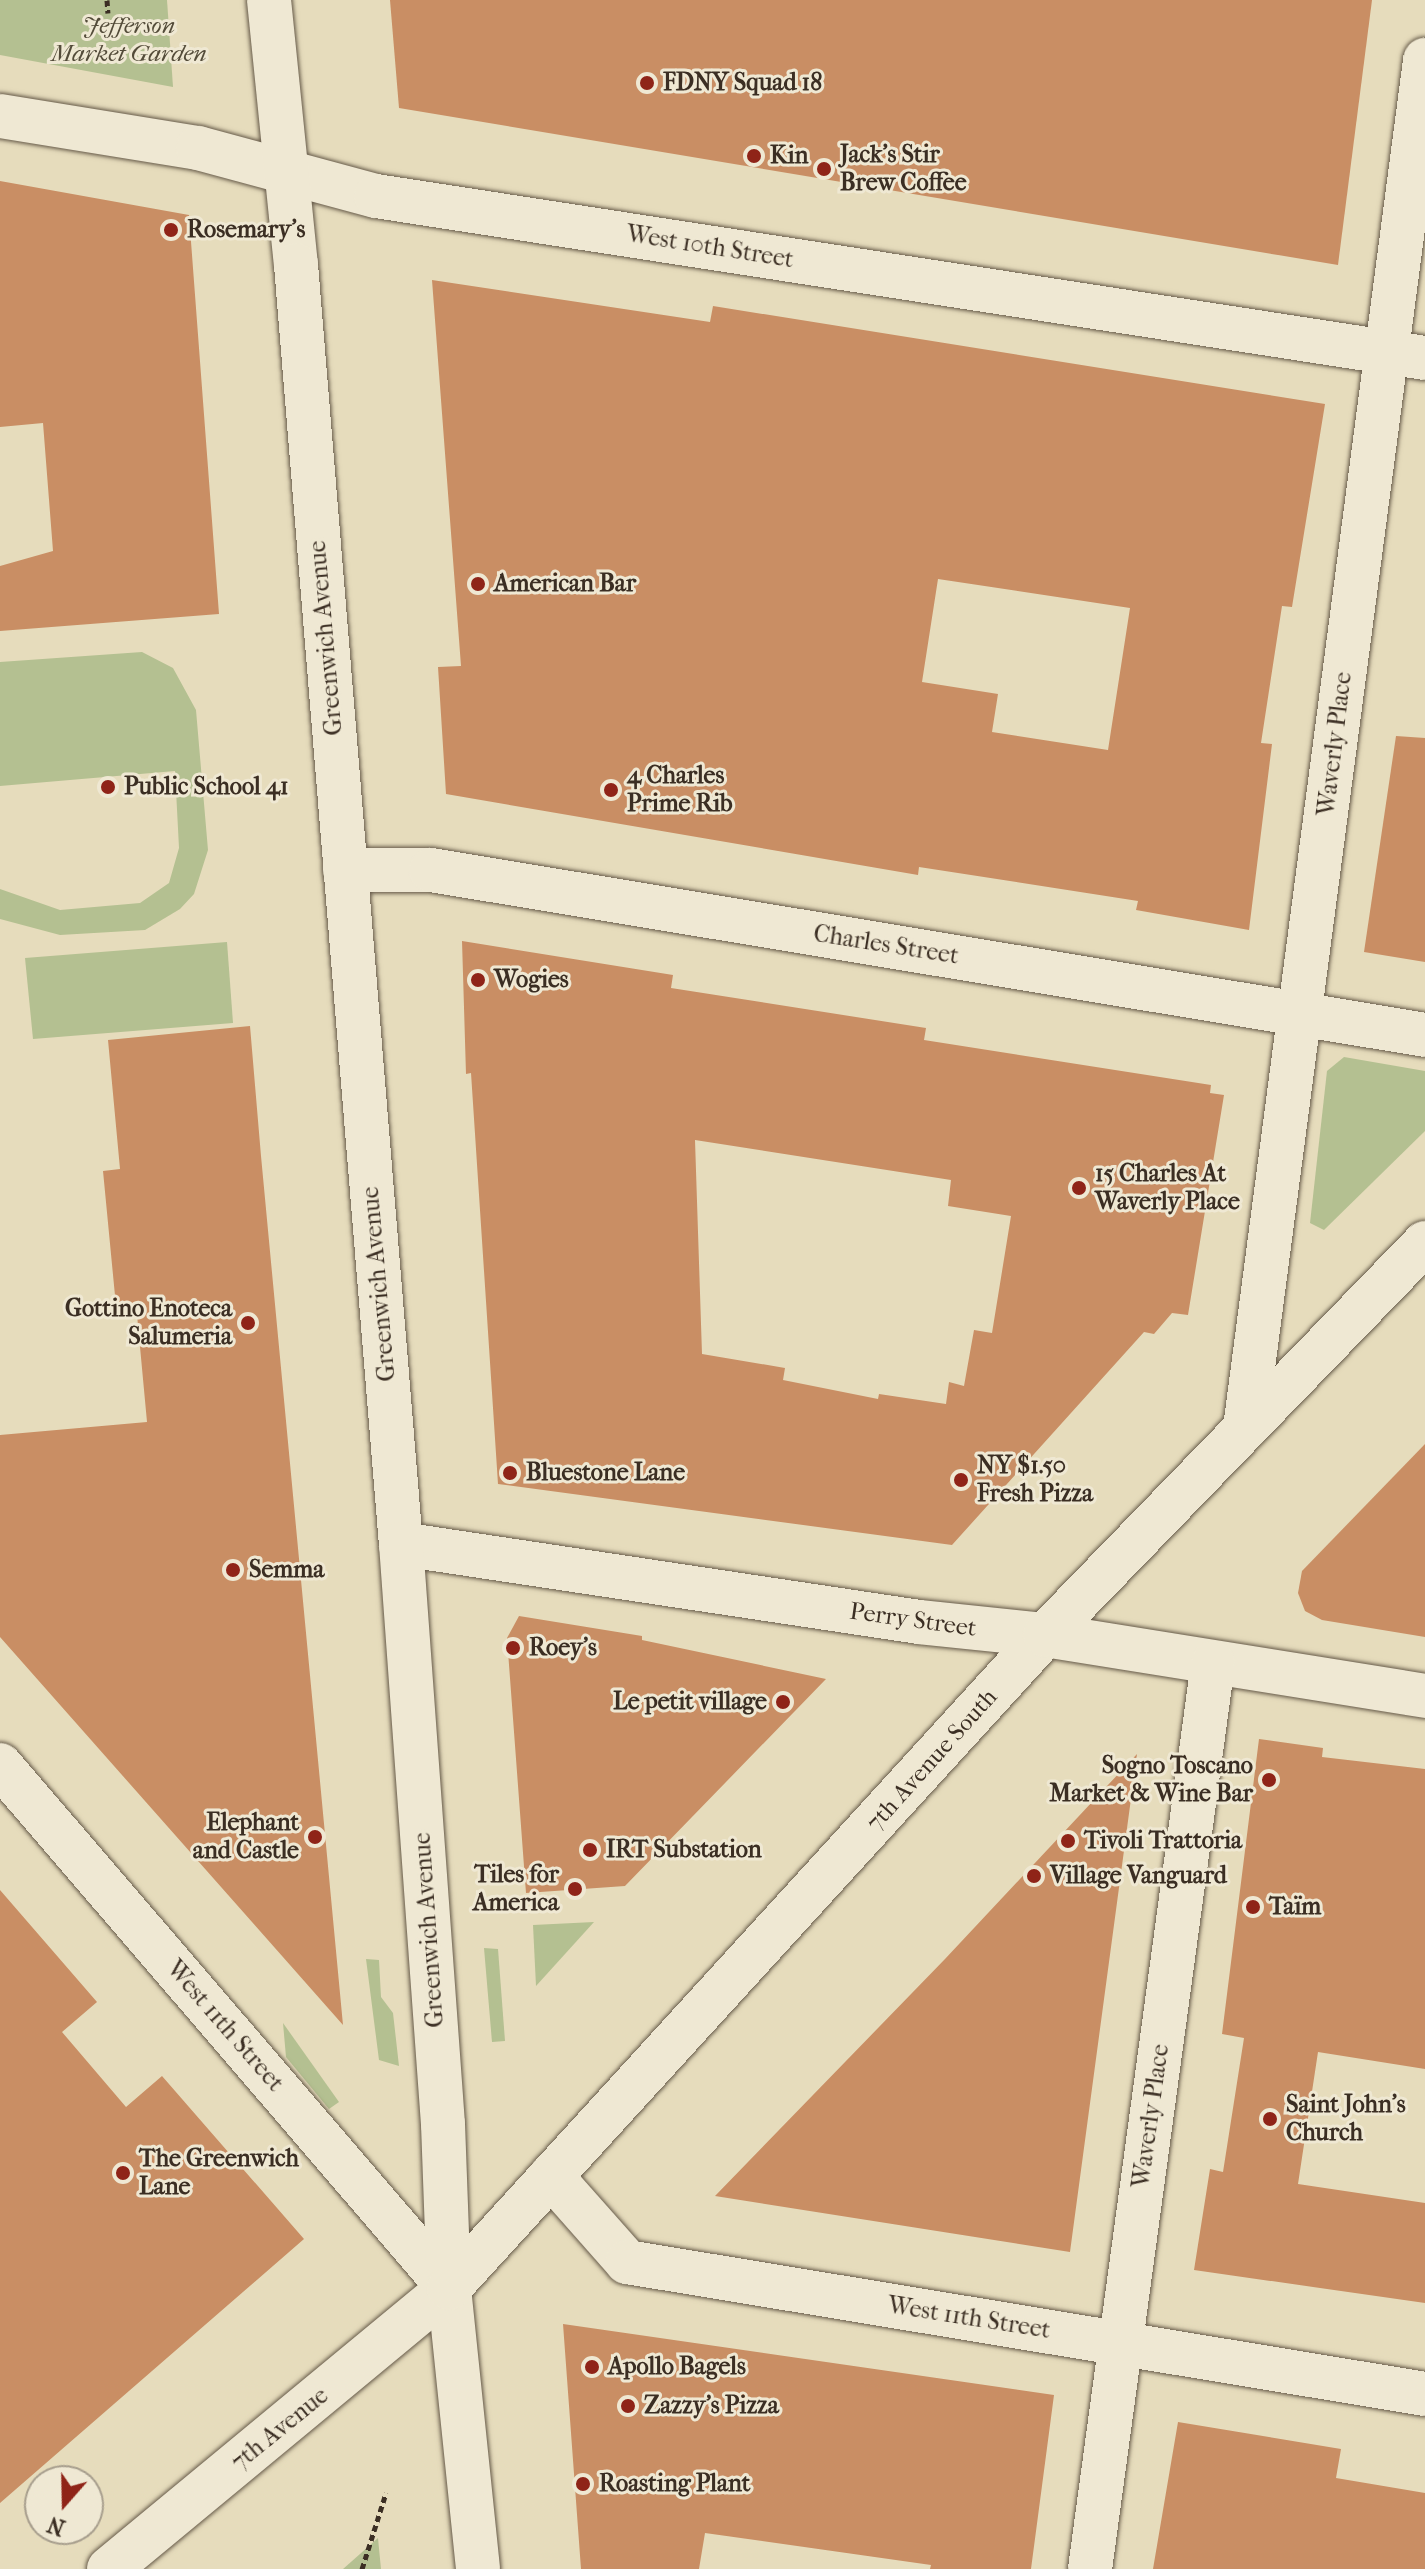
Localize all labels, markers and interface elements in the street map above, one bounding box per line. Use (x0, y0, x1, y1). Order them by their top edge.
park label: Jefferson Market Garden (51, 12, 207, 68)
place label: FDNY Squad 18 (663, 69, 822, 97)
marker: FDNY Squad 18 (638, 74, 656, 92)
place label: Jack's Stir Brew Coffee (840, 141, 967, 197)
place label: Kin (770, 142, 808, 170)
marker: Kin (745, 147, 763, 165)
marker: Jack's Stir Brew Coffee (815, 160, 833, 178)
place label: Rosemary's (187, 216, 305, 244)
street label: West 10th Street (624, 220, 796, 274)
marker: Rosemary's (162, 221, 180, 239)
street label: Greenwich Avenue (303, 539, 349, 737)
place label: American Bar (494, 570, 636, 598)
marker: American Bar (469, 575, 487, 593)
street label: Waverly Place (1312, 670, 1358, 818)
place label: 4 Charles Prime Rib (627, 762, 733, 818)
place label: Public School 41 (124, 773, 289, 801)
marker: Public School 41 (99, 778, 117, 796)
marker: 4 Charles Prime Rib (602, 781, 620, 799)
street label: Charles Street (811, 919, 961, 971)
place label: Wogies (494, 966, 569, 994)
marker: Wogies (469, 971, 487, 989)
place label: 15 Charles At Waverly Place (1095, 1160, 1240, 1216)
marker: 15 Charles At Waverly Place (1070, 1179, 1088, 1197)
street label: Greenwich Avenue (356, 1185, 402, 1383)
place label: Gottino Enoteca Salumeria (65, 1295, 232, 1351)
marker: Gottino Enoteca Salumeria (239, 1314, 257, 1332)
place label: NY $1.50 Fresh Pizza (977, 1452, 1093, 1508)
place label: Bluestone Lane (526, 1459, 685, 1487)
marker: Bluestone Lane (501, 1464, 519, 1482)
marker: NY $1.50 Fresh Pizza (952, 1471, 970, 1489)
place label: Semma (249, 1556, 324, 1584)
marker: Semma (224, 1561, 242, 1579)
street label: Perry Street (848, 1597, 978, 1643)
place label: Roey's (529, 1634, 597, 1662)
marker: Roey's (504, 1639, 522, 1657)
street label: 7th Avenue South (861, 1683, 1003, 1837)
place label: Le petit village (613, 1688, 767, 1716)
marker: Le petit village (774, 1693, 792, 1711)
place label: Sogno Toscano Market & Wine Bar (1049, 1752, 1253, 1808)
marker: Sogno Toscano Market & Wine Bar (1260, 1771, 1278, 1789)
place label: Elephant and Castle (193, 1809, 299, 1865)
place label: Tivoli Trattoria (1084, 1827, 1242, 1855)
marker: Elephant and Castle (306, 1828, 324, 1846)
street label: Greenwich Avenue (408, 1831, 450, 2029)
marker: Tivoli Trattoria (1059, 1832, 1077, 1850)
place label: IRT Substation (606, 1836, 762, 1864)
marker: IRT Substation (581, 1841, 599, 1859)
place label: Tiles for America (473, 1861, 559, 1917)
place label: Village Vanguard (1050, 1862, 1227, 1890)
marker: Village Vanguard (1025, 1867, 1043, 1885)
marker: Tiles for America (566, 1880, 584, 1898)
place label: Taïm (1269, 1893, 1321, 1921)
marker: Taïm (1244, 1898, 1262, 1916)
street label: West 11th Street (160, 1955, 290, 2097)
street label: Waverly Place (1127, 2042, 1175, 2190)
place label: Saint John's Church (1286, 2091, 1406, 2147)
marker: Saint John's Church (1261, 2110, 1279, 2128)
place label: The Greenwich Lane (139, 2145, 299, 2201)
marker: The Greenwich Lane (114, 2164, 132, 2182)
street label: West 11th Street (886, 2291, 1052, 2345)
place label: Apollo Bagels (608, 2353, 746, 2381)
marker: Apollo Bagels (583, 2358, 601, 2376)
street label: 7th Avenue (226, 2381, 334, 2477)
place label: Zazzy's Pizza (644, 2392, 779, 2420)
marker: Zazzy's Pizza (619, 2397, 637, 2415)
north arrow (24, 2465, 104, 2545)
place label: Roasting Plant (599, 2470, 750, 2498)
marker: Roasting Plant (574, 2475, 592, 2493)
text: N (44, 2511, 69, 2541)

